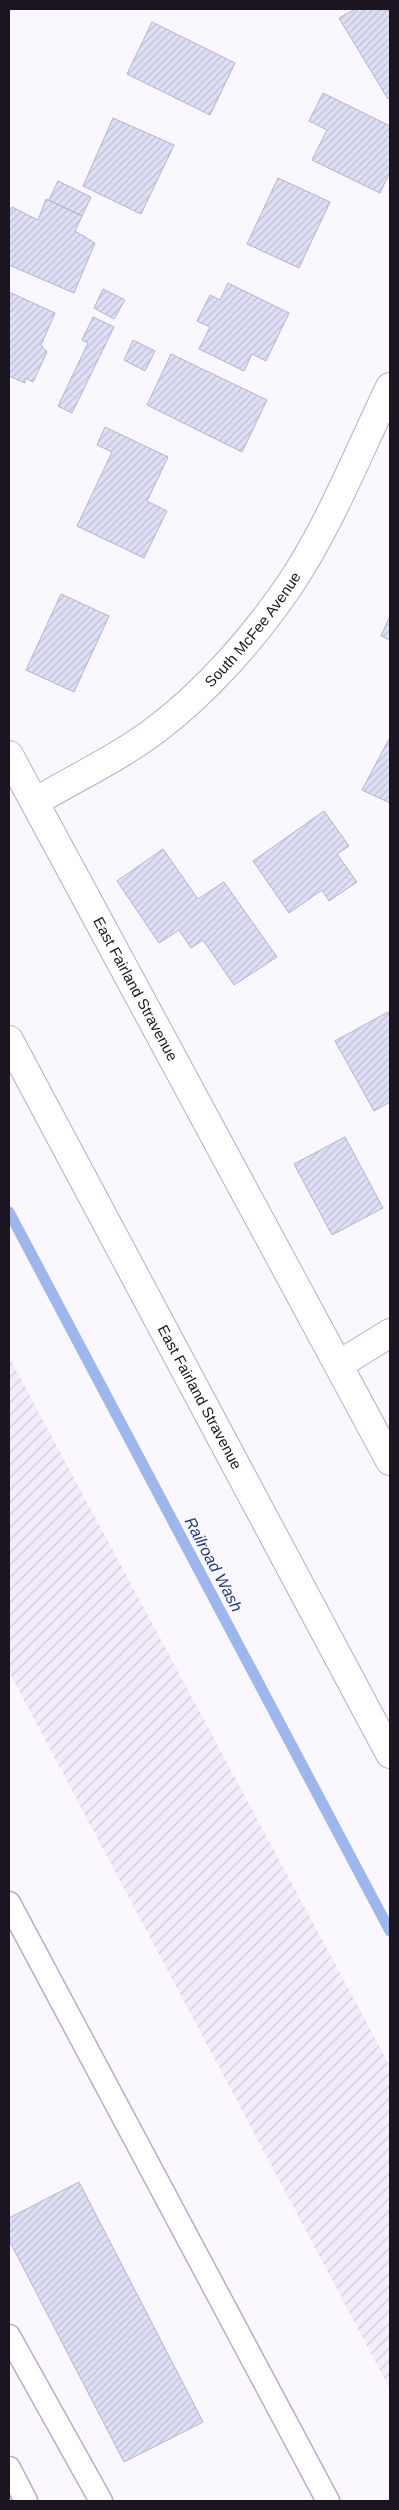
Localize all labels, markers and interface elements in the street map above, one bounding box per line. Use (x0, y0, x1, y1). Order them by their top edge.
street label: South McFee Avenue (201, 569, 304, 690)
street label: East Fairland Stravenue (90, 914, 181, 1064)
street label: East Fairland Stravenue (155, 1322, 246, 1472)
water label: Railroad Wash (181, 1514, 246, 1615)

